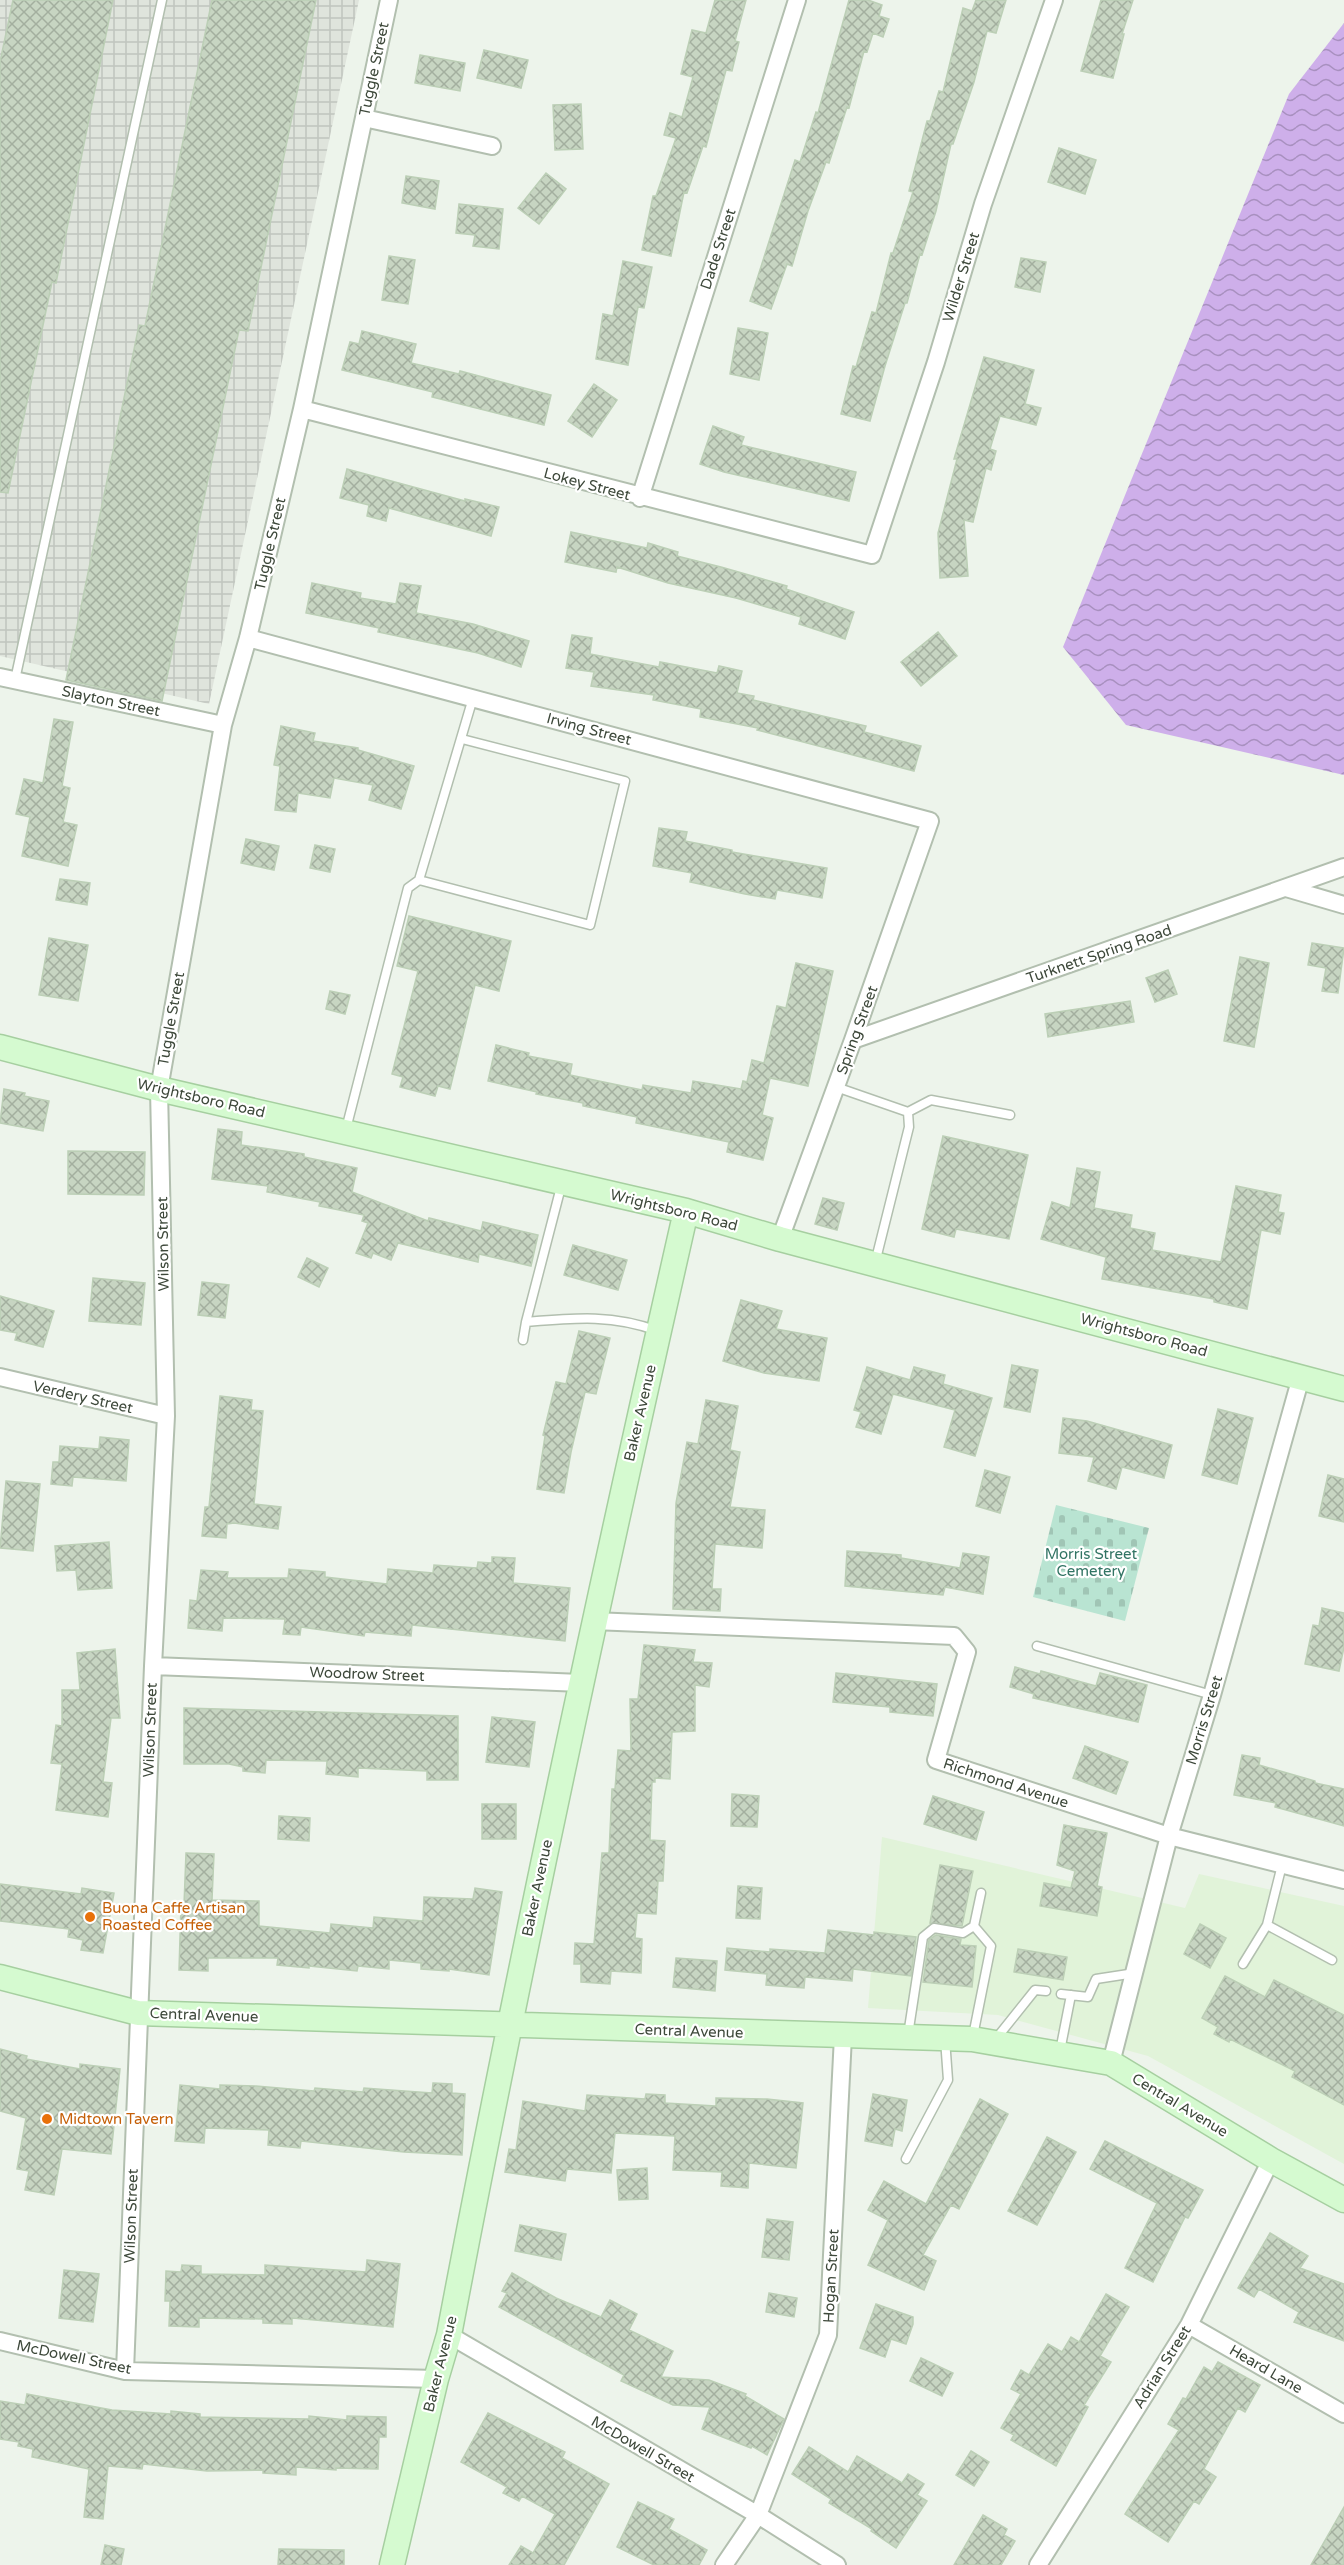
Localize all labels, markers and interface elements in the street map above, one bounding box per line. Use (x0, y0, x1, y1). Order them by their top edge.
street label: Tuggle Street (355, 20, 393, 117)
street label: Dade Street (696, 206, 740, 292)
street label: Wilder Street (939, 230, 983, 324)
street label: Lokey Street (542, 464, 633, 504)
street label: Tuggle Street (251, 495, 290, 592)
street label: Slayton Street (60, 682, 162, 720)
street label: Irving Street (545, 709, 634, 749)
street label: Turknett Spring Road (1024, 921, 1174, 987)
street label: Tuggle Street (154, 970, 188, 1067)
street label: Spring Street (833, 983, 882, 1077)
street label: Wrightsboro Road (135, 1075, 267, 1121)
street label: Wrightsboro Road (608, 1185, 740, 1235)
street label: Wilson Street (153, 1196, 173, 1292)
street label: Wrightsboro Road (1078, 1309, 1210, 1361)
street label: Baker Avenue (620, 1363, 660, 1463)
street label: Verdery Street (31, 1377, 135, 1417)
park label: Morris Street Cemetery (1045, 1545, 1138, 1580)
street label: Woodrow Street (309, 1663, 425, 1685)
street label: Morris Street (1182, 1673, 1226, 1767)
street label: Wilson Street (139, 1682, 161, 1778)
street label: Richmond Avenue (941, 1754, 1071, 1812)
street label: Baker Avenue (518, 1838, 556, 1938)
place label: Buona Caffe Artisan Roasted Coffee (102, 1899, 245, 1934)
marker: Buona Caffe Artisan Roasted Coffee (83, 1910, 97, 1924)
street label: Central Avenue (149, 2004, 259, 2026)
street label: Central Avenue (634, 2020, 744, 2042)
street label: Central Avenue (1129, 2069, 1231, 2141)
place label: Midtown Tavern (59, 2110, 174, 2128)
marker: Midtown Tavern (40, 2112, 54, 2126)
street label: Wilson Street (120, 2168, 142, 2264)
street label: Hogan Street (820, 2228, 842, 2323)
street label: Baker Avenue (419, 2314, 461, 2414)
street label: Adrian Street (1129, 2322, 1195, 2412)
street label: McDowell Street (15, 2336, 133, 2378)
street label: Heard Lane (1226, 2341, 1306, 2397)
street label: McDowell Street (588, 2412, 698, 2486)

